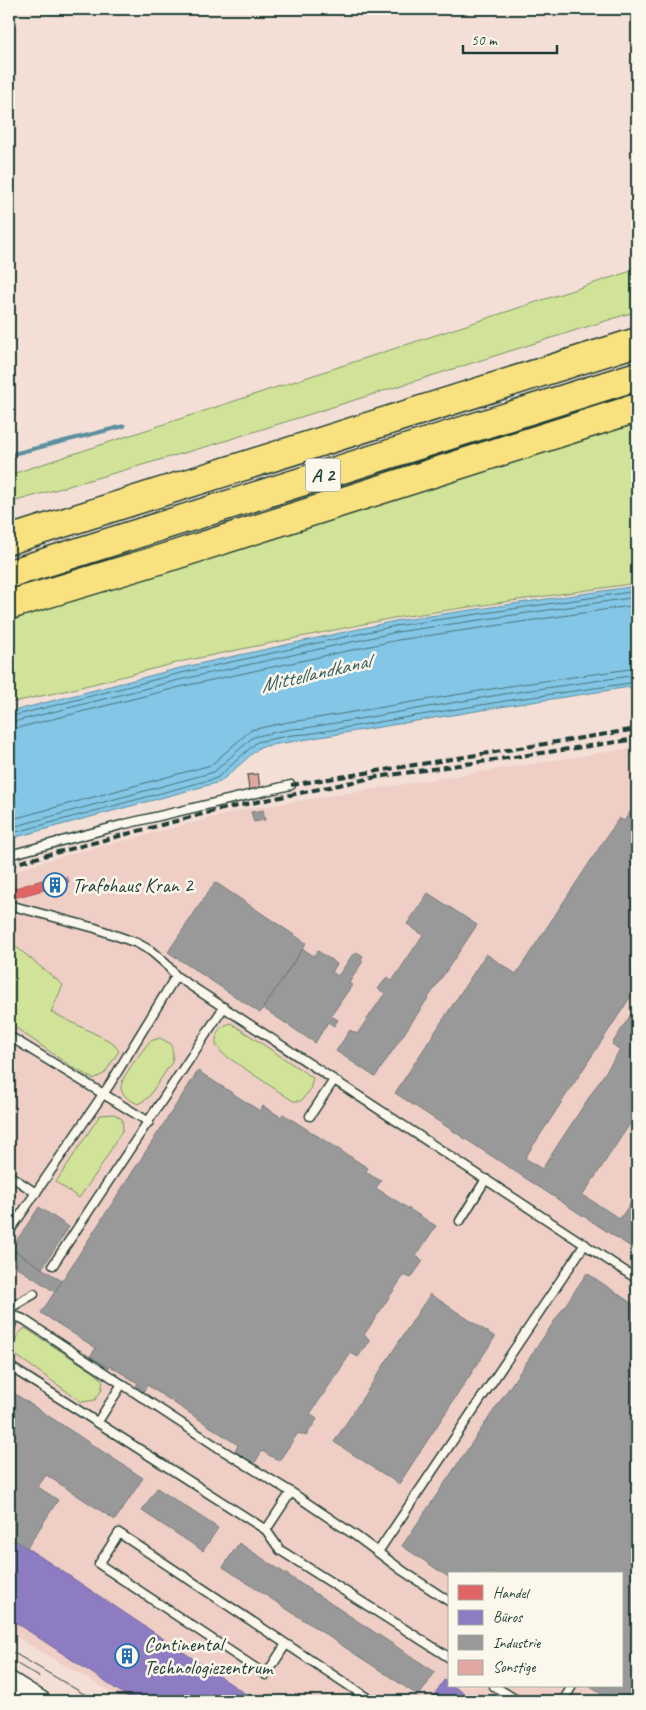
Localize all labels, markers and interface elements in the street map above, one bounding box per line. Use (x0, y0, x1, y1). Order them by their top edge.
scale bar (463, 22, 557, 54)
text: 50 m (471, 31, 498, 50)
road number: A 2 (306, 458, 340, 492)
water label: Mittellandkanal (258, 646, 379, 698)
building icon: Trafohaus Kran 2 (42, 872, 68, 898)
place label: Trafohaus Kran 2 (72, 873, 195, 898)
legend (448, 1572, 624, 1688)
text: Handel (493, 1584, 531, 1603)
text: Büros (493, 1608, 524, 1627)
place label: Continental Technologiezentrum (144, 1632, 274, 1680)
text: Industrie (493, 1634, 541, 1653)
building icon: Continental Technologiezentrum (114, 1643, 140, 1669)
text: Sonstige (493, 1658, 536, 1677)

